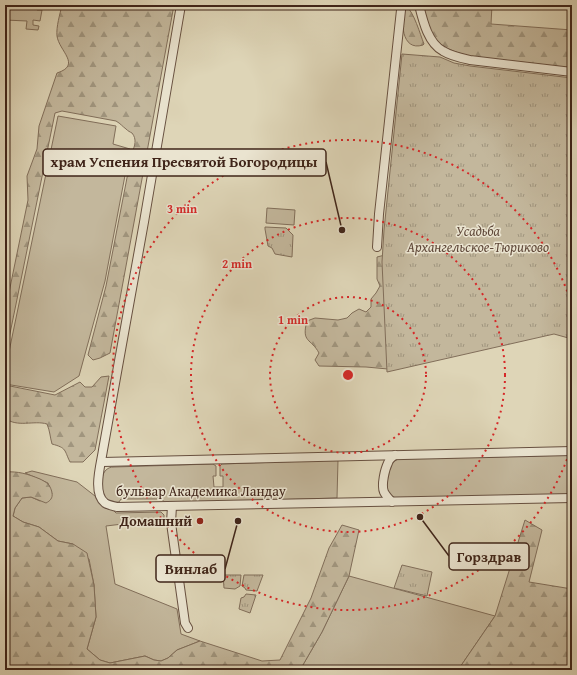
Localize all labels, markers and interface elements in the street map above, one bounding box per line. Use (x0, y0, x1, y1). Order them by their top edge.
callout: храм Успения Пресвятой Богородицы (43, 149, 326, 176)
text: храм Успения Пресвятой Богородицы (51, 151, 318, 172)
text: 3 min (167, 200, 197, 217)
park label: Усадьба Архангельское-Тюриково (406, 221, 549, 257)
text: 2 min (222, 255, 252, 272)
text: 1 min (278, 311, 308, 328)
centre of rings (341, 368, 355, 382)
street label: бульвар Академика Ландау (116, 481, 286, 501)
place label: Домашний (118, 511, 192, 531)
marker: Домашний (195, 516, 205, 526)
callout: Горздрав (449, 543, 529, 570)
text: Горздрав (457, 546, 521, 567)
callout: Винлаб (156, 555, 225, 582)
text: Винлаб (165, 558, 217, 579)

